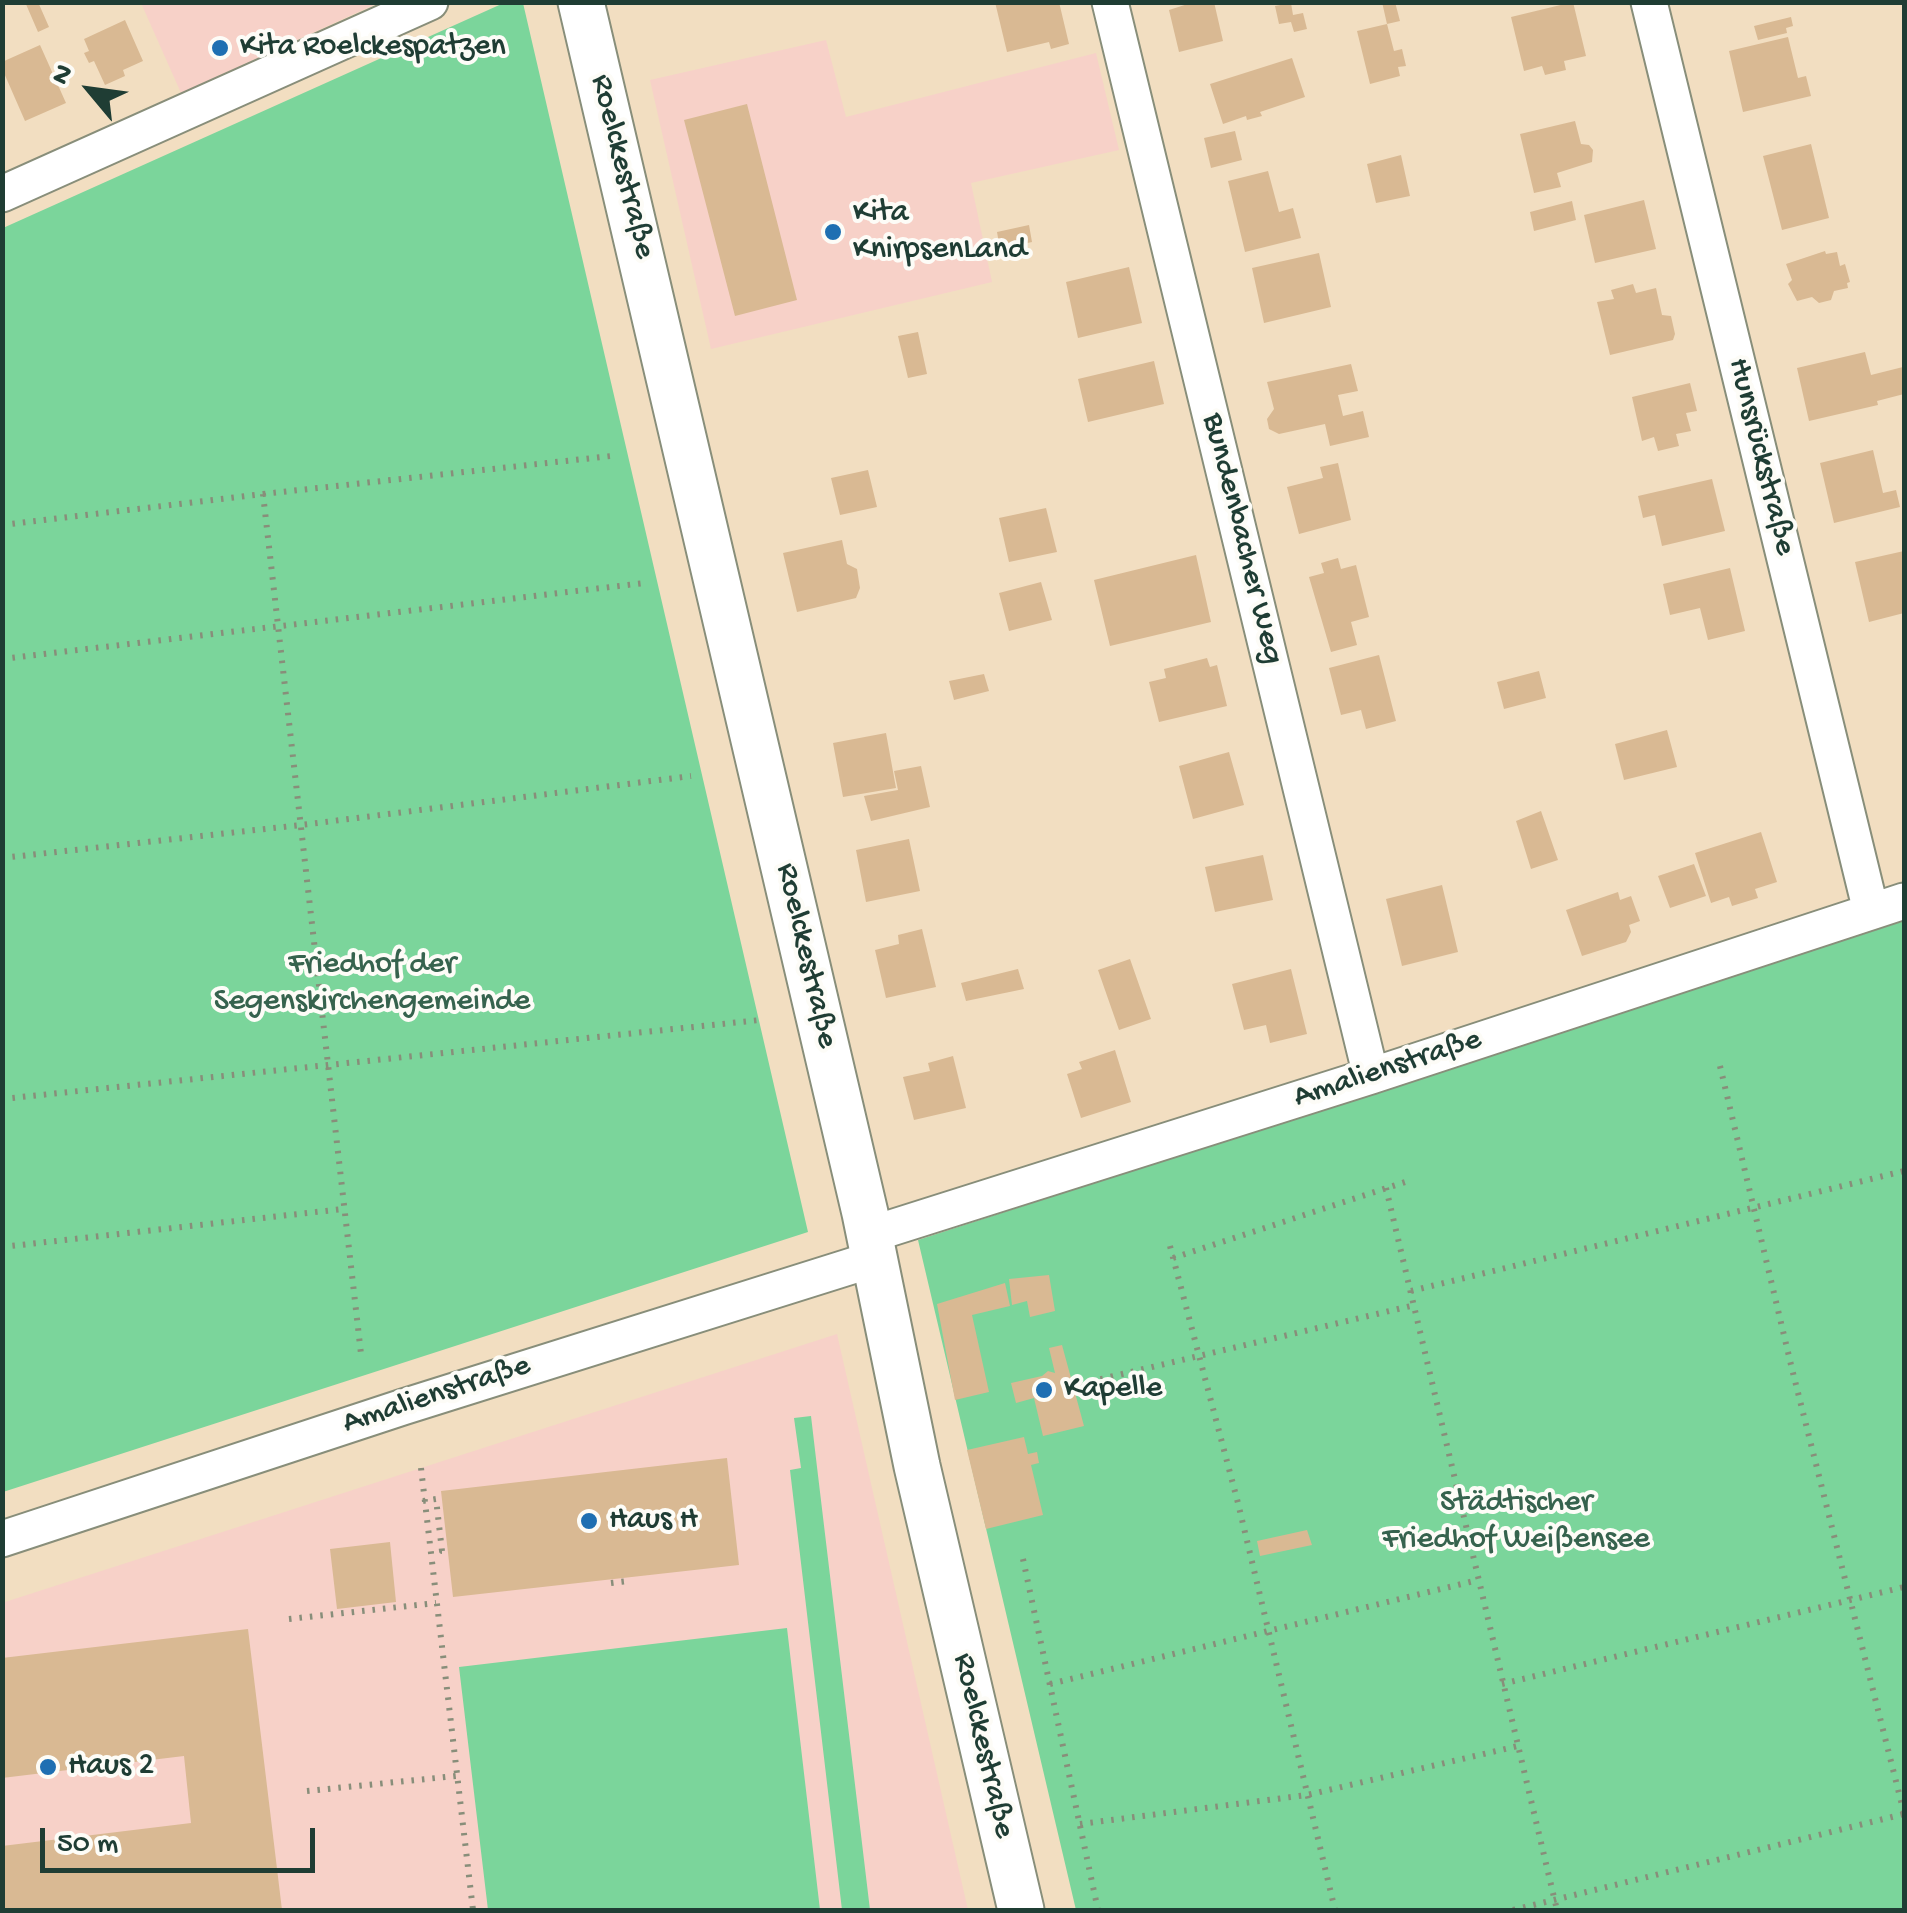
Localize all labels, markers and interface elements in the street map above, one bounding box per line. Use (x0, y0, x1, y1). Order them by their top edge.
place label: Kita Roelckespatzen (240, 29, 506, 67)
marker: Kita Roelckespatzen (209, 37, 231, 59)
north arrow (40, 40, 140, 140)
text: N (44, 59, 82, 91)
street label: Roelckestraße (580, 71, 662, 263)
place label: Kita KnirpsenLand (853, 195, 1027, 270)
marker: Kita KnirpsenLand (822, 221, 844, 243)
street label: Hunsrückstraße (1717, 355, 1803, 559)
street label: Bundenbacher Weg (1191, 410, 1291, 668)
street label: Roelckestraße (765, 860, 845, 1052)
park label: Friedhof der Segenskirchengemeinde (214, 947, 530, 1022)
street label: Amalienstraße (1289, 1022, 1487, 1118)
street label: Amalienstraße (338, 1348, 536, 1444)
place label: Kapelle (1064, 1371, 1162, 1409)
marker: Kapelle (1033, 1379, 1055, 1401)
park label: Städtischer Friedhof Weißensee (1382, 1485, 1650, 1560)
place label: Haus H (609, 1502, 698, 1540)
marker: Haus H (578, 1510, 600, 1532)
street label: Roelckestraße (942, 1650, 1022, 1842)
place label: Haus 2 (68, 1748, 154, 1786)
marker: Haus 2 (37, 1756, 59, 1778)
scale bar (45, 1808, 320, 1870)
text: 50 m (57, 1828, 118, 1863)

